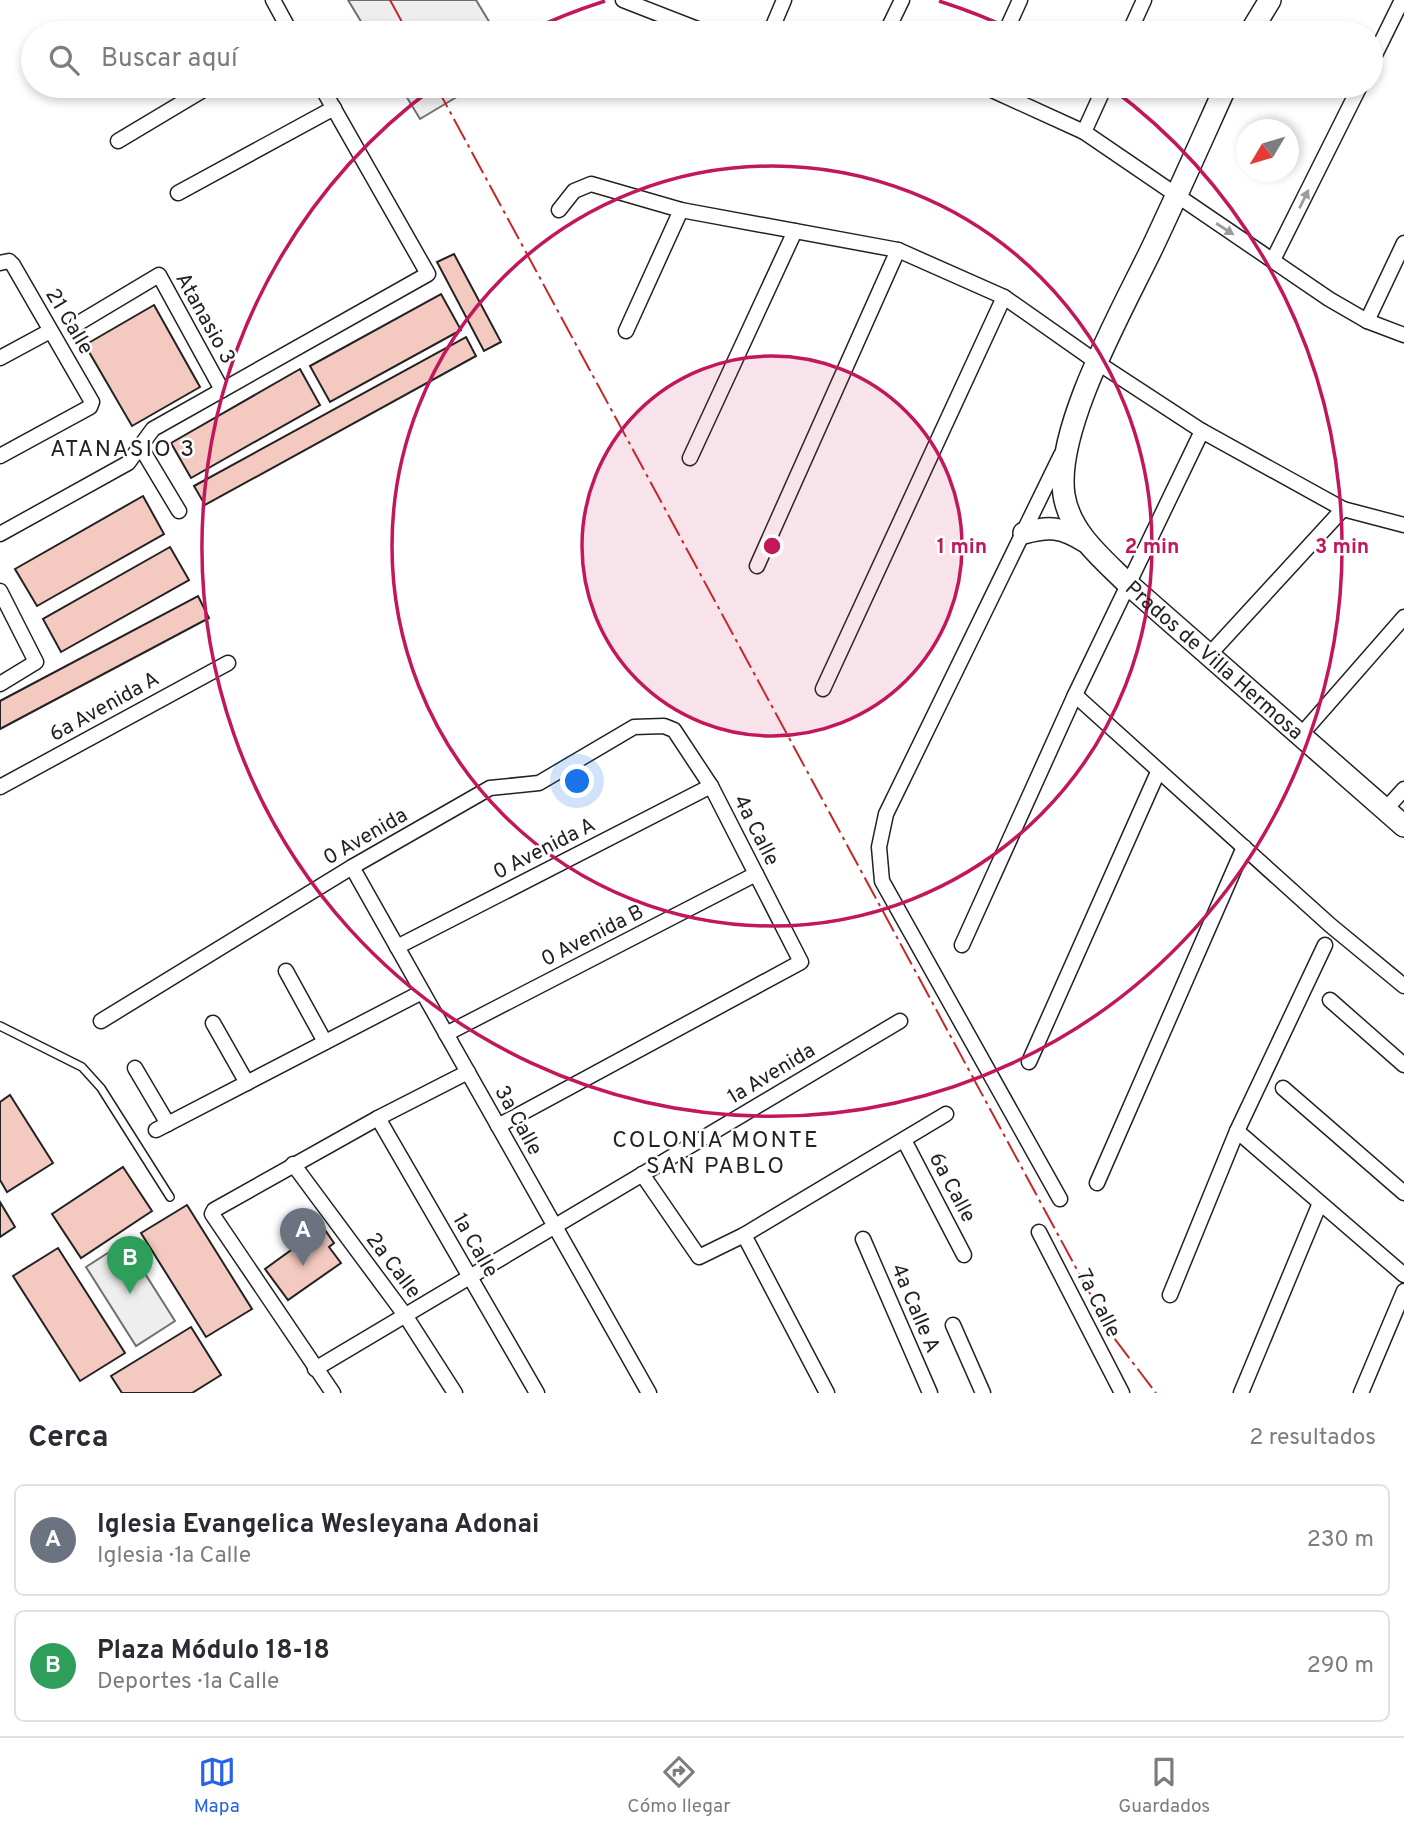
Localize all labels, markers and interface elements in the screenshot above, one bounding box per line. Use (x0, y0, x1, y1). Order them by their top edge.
search box (21, 21, 1383, 98)
icon: search (45, 41, 83, 79)
text: Buscar aquí (101, 43, 238, 76)
north arrow (1236, 119, 1299, 182)
one-way arrow (1298, 189, 1309, 209)
one-way arrow (1215, 222, 1234, 235)
street label: Atanasio 3 (169, 268, 241, 369)
street label: 21 Calle (38, 284, 99, 360)
district label: ATANASIO 3 (50, 436, 196, 465)
centre of rings (760, 534, 784, 558)
text: 1 min (937, 534, 987, 561)
text: 2 min (1125, 534, 1179, 561)
text: 3 min (1315, 534, 1369, 561)
street label: Prados de Villa Hermosa (1119, 576, 1308, 746)
street label: 6a Avenida A (45, 666, 164, 749)
your location (560, 764, 594, 798)
street label: 4a Calle (726, 791, 785, 871)
street label: 0 Avenida (319, 802, 413, 872)
street label: 0 Avenida A (489, 812, 600, 887)
street label: 0 Avenida B (537, 899, 649, 974)
street label: 1a Avenida (723, 1038, 821, 1111)
street label: 3a Calle (488, 1081, 548, 1160)
district label: COLONIA MONTE SAN PABLO (612, 1127, 820, 1182)
street label: 6a Calle (922, 1148, 981, 1227)
pin: A (280, 1208, 326, 1266)
street label: 1a Calle (445, 1209, 504, 1283)
street label: 2a Calle (359, 1228, 426, 1304)
pin: B (107, 1236, 153, 1294)
street label: 4a Calle A (884, 1260, 945, 1357)
street label: 7a Calle (1069, 1265, 1126, 1342)
text: Cerca (28, 1420, 108, 1457)
text: 2 resultados (1249, 1424, 1376, 1453)
text: Iglesia Evangelica Wesleyana Adonai (97, 1509, 539, 1542)
text: A (45, 1526, 61, 1555)
text: 230 m (1307, 1526, 1374, 1555)
text: Iglesia · 1a Calle (97, 1542, 251, 1571)
text: Plaza Módulo 18-18 (97, 1635, 330, 1668)
text: B (45, 1652, 61, 1681)
text: 290 m (1307, 1652, 1374, 1681)
text: Deportes · 1a Calle (97, 1668, 279, 1697)
tab: Mapa (194, 1753, 240, 1819)
tab: Cómo llegar (627, 1753, 731, 1819)
tab: Guardados (1118, 1753, 1210, 1819)

